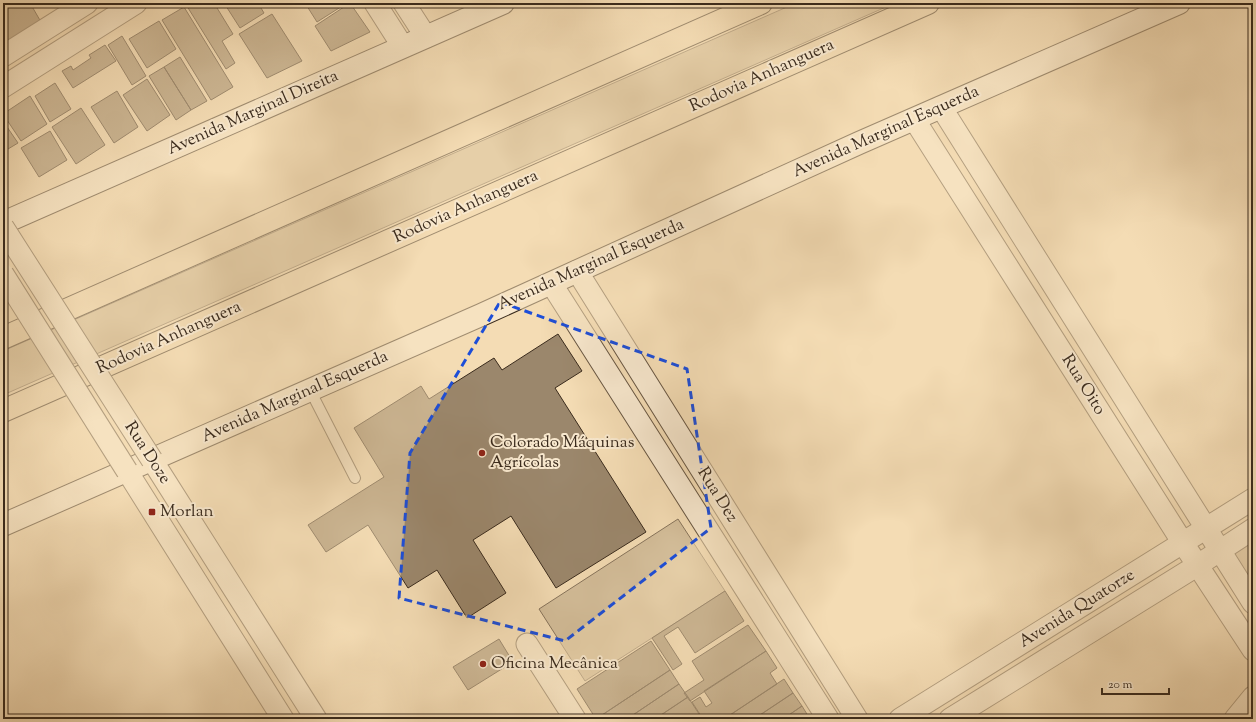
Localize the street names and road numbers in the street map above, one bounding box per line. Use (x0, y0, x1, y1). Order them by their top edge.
street label: Rodovia Anhanguera (686, 33, 838, 119)
street label: Avenida Marginal Direita (164, 64, 342, 162)
street label: Avenida Marginal Esquerda (789, 80, 983, 184)
street label: Rodovia Anhanguera (390, 164, 542, 250)
street label: Avenida Marginal Esquerda (494, 213, 688, 317)
street label: Rodovia Anhanguera (93, 295, 245, 381)
street label: Avenida Marginal Esquerda (198, 345, 392, 449)
street label: Rua Oito (1055, 350, 1111, 420)
street label: Rua Doze (118, 417, 176, 489)
street label: Rua Dez (691, 463, 743, 527)
street label: Avenida Quatorze (1014, 564, 1140, 654)

